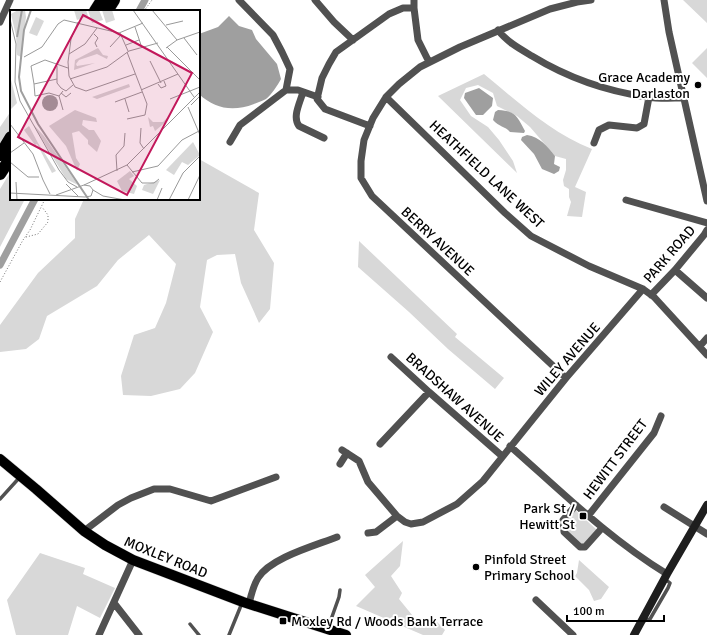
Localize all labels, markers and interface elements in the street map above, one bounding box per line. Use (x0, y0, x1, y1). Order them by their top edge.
inset map (10, 10, 200, 200)
place label: Grace Academy Darlaston (598, 69, 690, 102)
marker: Grace Academy Darlaston (693, 80, 703, 90)
street label: HEATHFIELD LANE WEST (426, 117, 548, 232)
street label: BERRY AVENUE (398, 203, 478, 280)
street label: PARK ROAD (640, 222, 699, 286)
street label: WILEY AVENUE (531, 319, 604, 400)
street label: BRADSHAW AVENUE (402, 349, 507, 446)
street label: HEWITT STREET (580, 416, 651, 503)
place label: Park St / Hewitt St (519, 500, 575, 533)
marker: Park St / Hewitt St (578, 511, 588, 521)
street label: MOXLEY ROAD (122, 533, 210, 582)
place label: Pinfold Street Primary School (484, 551, 575, 584)
marker: Pinfold Street Primary School (471, 562, 481, 572)
scale bar (567, 597, 664, 623)
text: 100 m (573, 604, 605, 619)
place label: Moxley Rd / Woods Bank Terrace (291, 613, 483, 630)
marker: Moxley Rd / Woods Bank Terrace (278, 616, 288, 626)

